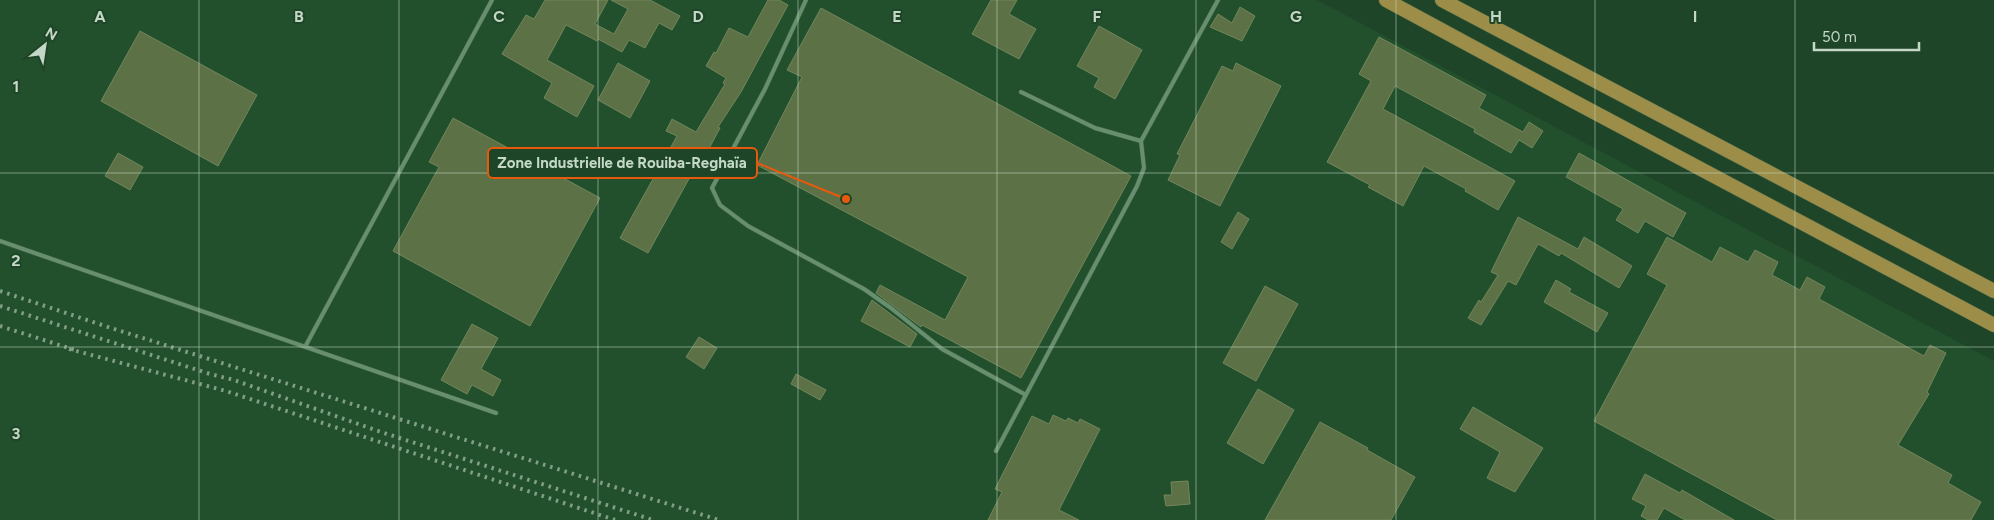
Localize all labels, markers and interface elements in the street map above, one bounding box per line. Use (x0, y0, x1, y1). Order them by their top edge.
text: A (94, 7, 106, 26)
text: B (294, 7, 304, 26)
text: C (493, 7, 505, 26)
text: D (692, 7, 704, 26)
text: E (892, 7, 902, 26)
text: F (1093, 7, 1102, 26)
text: G (1290, 7, 1302, 26)
text: H (1490, 7, 1502, 26)
text: I (1693, 7, 1697, 26)
north arrow (20, 20, 70, 70)
scale bar (1814, 20, 1919, 52)
text: N (42, 24, 60, 44)
text: 50 m (1822, 28, 1857, 46)
text: 1 (13, 77, 19, 96)
callout: Zone Industrielle de Rouiba-Reghaïa (488, 148, 757, 178)
text: Zone Industrielle de Rouiba-Reghaïa (497, 154, 747, 172)
text: 2 (11, 251, 21, 270)
text: 3 (12, 424, 21, 443)

